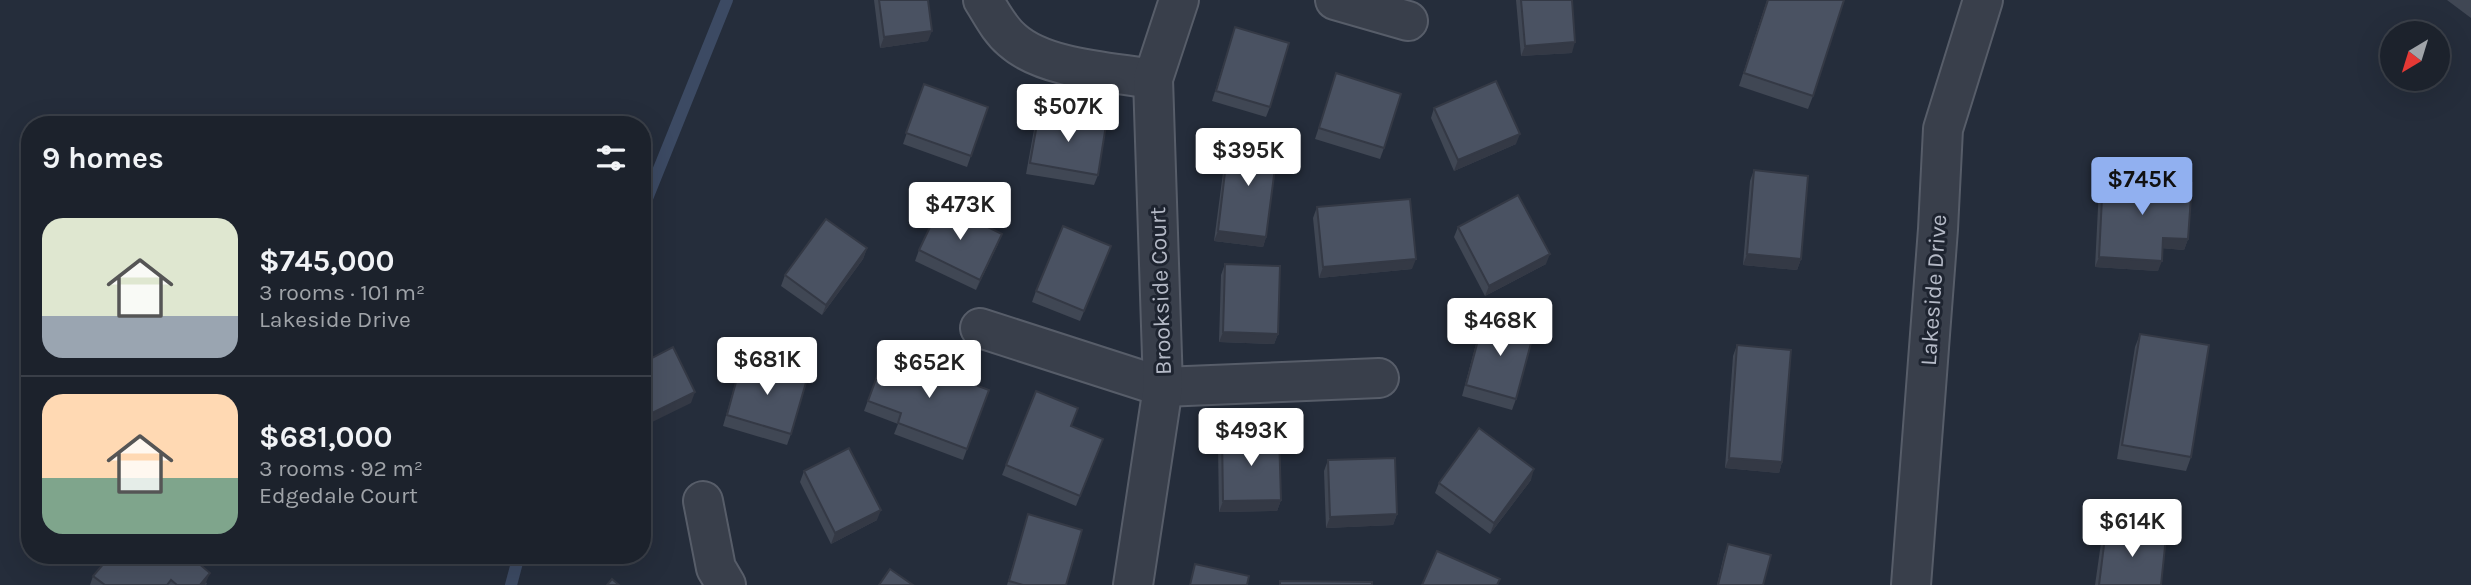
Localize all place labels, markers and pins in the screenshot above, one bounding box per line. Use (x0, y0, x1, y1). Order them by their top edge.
pin: $507K (1019, 85, 1117, 144)
pin: $395K (1199, 128, 1297, 188)
pin: $745K (2093, 158, 2191, 217)
pin: $473K (911, 182, 1009, 242)
pin: $468K (1451, 298, 1549, 358)
pin: $681K (718, 338, 816, 397)
pin: $652K (880, 340, 978, 400)
pin: $493K (1202, 408, 1300, 468)
pin: $614K (2083, 500, 2181, 559)

